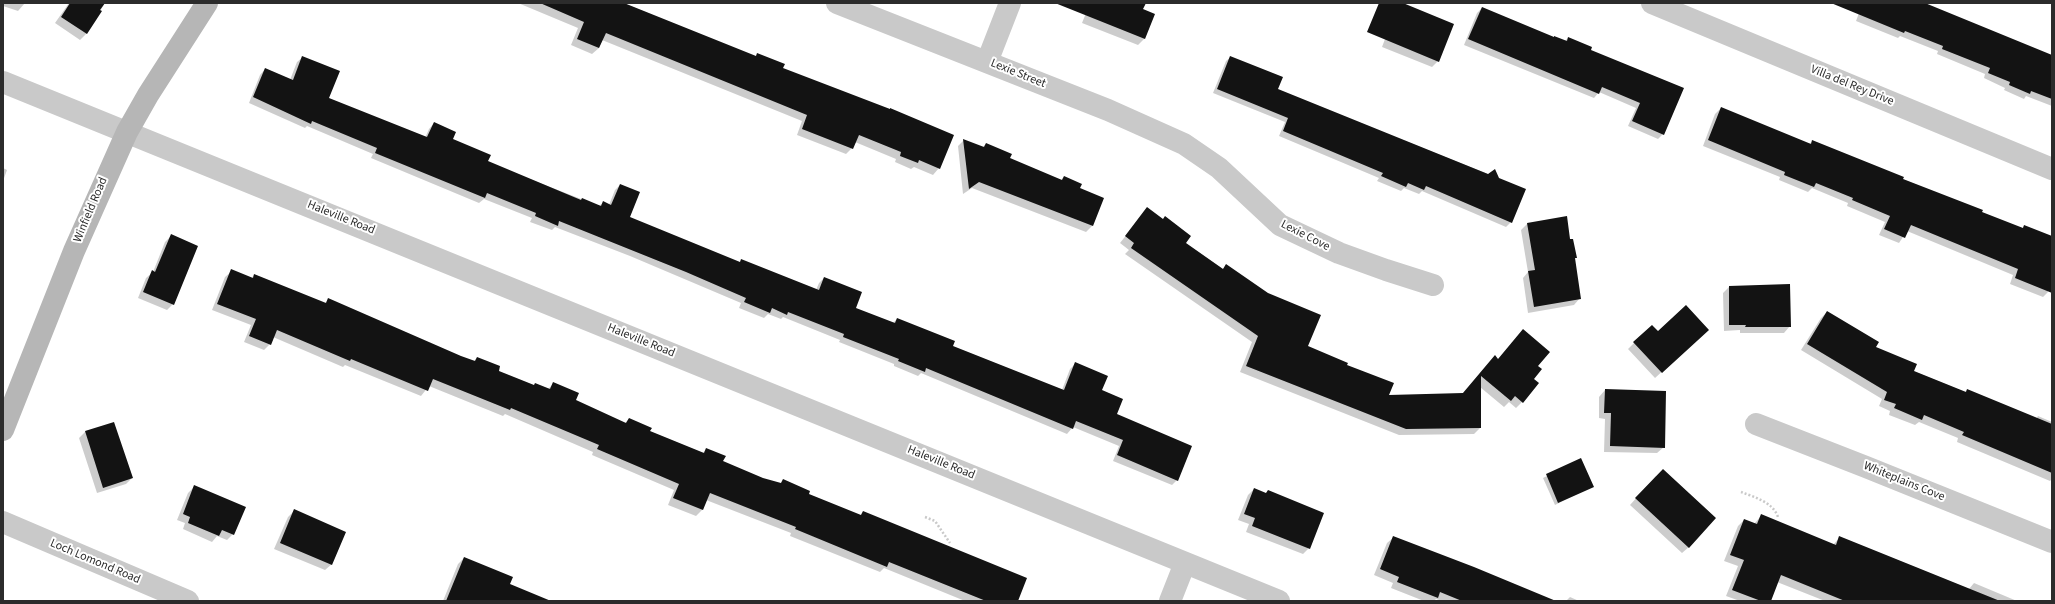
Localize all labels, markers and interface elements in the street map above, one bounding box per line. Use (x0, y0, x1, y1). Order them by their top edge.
street label: Lexie Street (988, 56, 1048, 92)
street label: Villa del Rey Drive (1808, 63, 1896, 109)
street label: Winfield Road (71, 175, 111, 245)
street label: Haleville Road (305, 198, 377, 238)
street label: Lexie Cove (1278, 218, 1332, 254)
street label: Haleville Road (605, 321, 677, 361)
street label: Haleville Road (905, 443, 977, 483)
street label: Whiteplains Cove (1861, 459, 1947, 505)
street label: Loch Lomond Road (48, 536, 142, 588)

